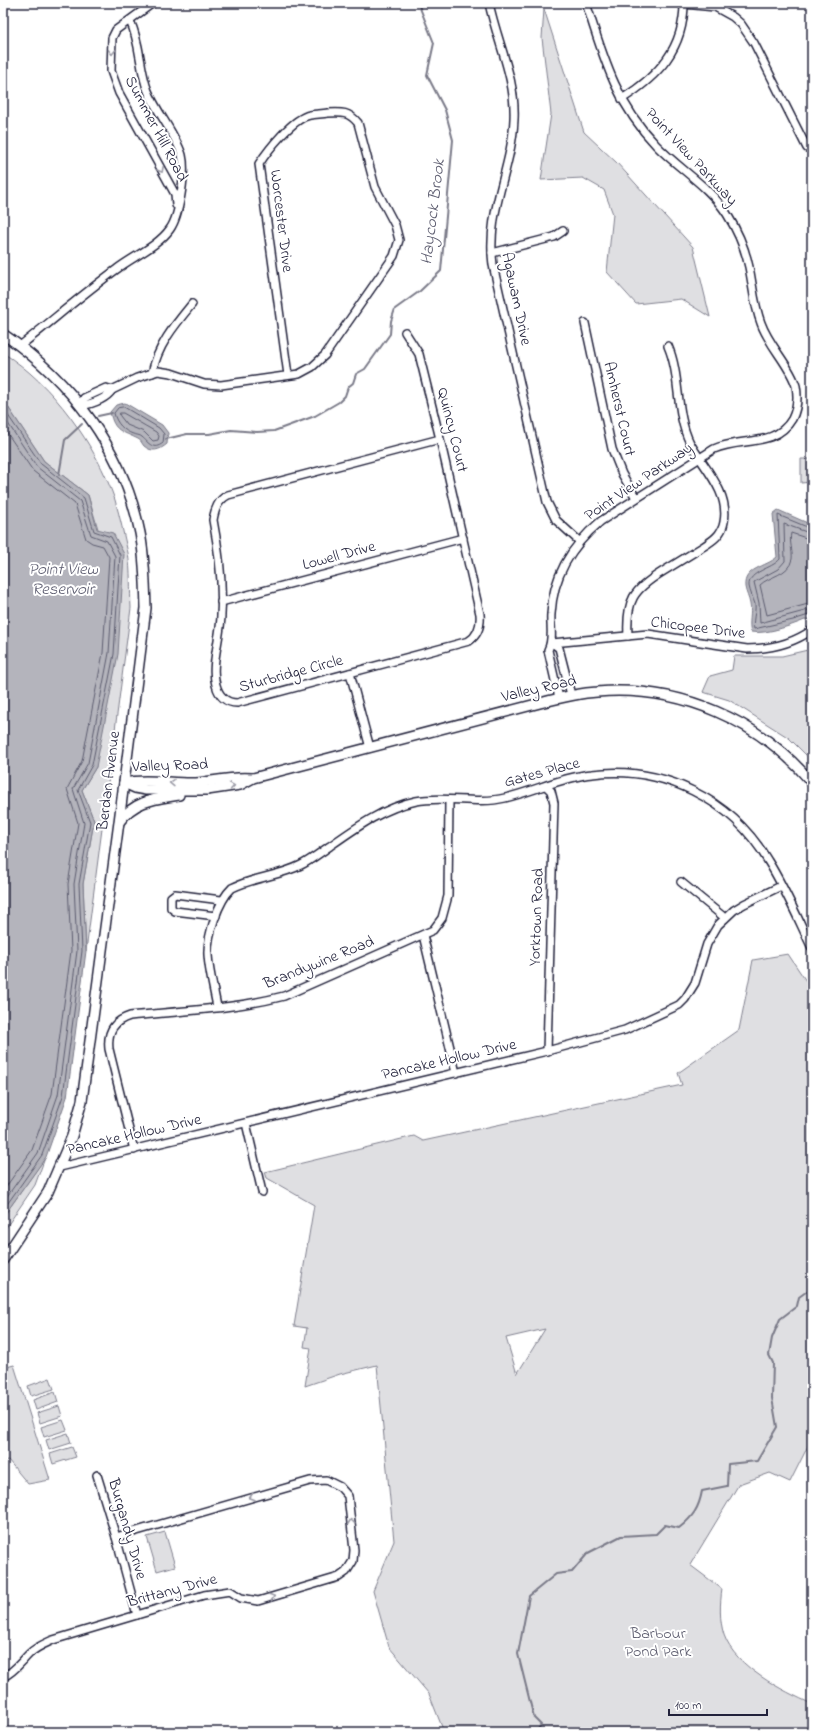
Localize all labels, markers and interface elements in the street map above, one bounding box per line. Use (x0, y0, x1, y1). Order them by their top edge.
one-way arrow (108, 49, 116, 55)
street label: Summer Hill Road (118, 72, 194, 186)
street label: Point View Parkway (639, 103, 743, 212)
water label: Haycock Brook (414, 156, 453, 266)
one-way arrow (156, 165, 164, 173)
street label: Worcester Drive (263, 168, 299, 274)
street label: Agawam Drive (494, 250, 538, 349)
street label: Amherst Court (597, 359, 642, 459)
street label: Quincy Court (430, 385, 474, 476)
street label: Point View Parkway (580, 437, 698, 527)
street label: Lowell Drive (300, 535, 379, 577)
water label: Point View Reservoir (28, 557, 99, 602)
street label: Chicopee Drive (649, 610, 747, 646)
street label: Sturbridge Circle (236, 648, 347, 699)
street label: Valley Road (498, 669, 579, 710)
street label: Berdan Avenue (91, 729, 127, 833)
street label: Gates Place (502, 751, 583, 795)
street label: Valley Road (130, 753, 209, 779)
one-way arrow (169, 779, 175, 787)
one-way arrow (229, 782, 235, 791)
street label: Yorktown Road (523, 868, 551, 966)
street label: Brandywine Road (259, 930, 378, 996)
street label: Pancake Hollow Drive (379, 1033, 519, 1087)
street label: Pancake Hollow Drive (64, 1108, 204, 1162)
street label: Burgandy Drive (101, 1475, 153, 1583)
one-way arrow (249, 1492, 256, 1501)
one-way arrow (347, 1519, 356, 1525)
street label: Brittany Drive (123, 1567, 220, 1615)
one-way arrow (269, 1593, 276, 1602)
park label: Barbour Pond Park (625, 1622, 692, 1664)
scale bar (669, 1691, 767, 1717)
text: 100 m (675, 1697, 702, 1715)

